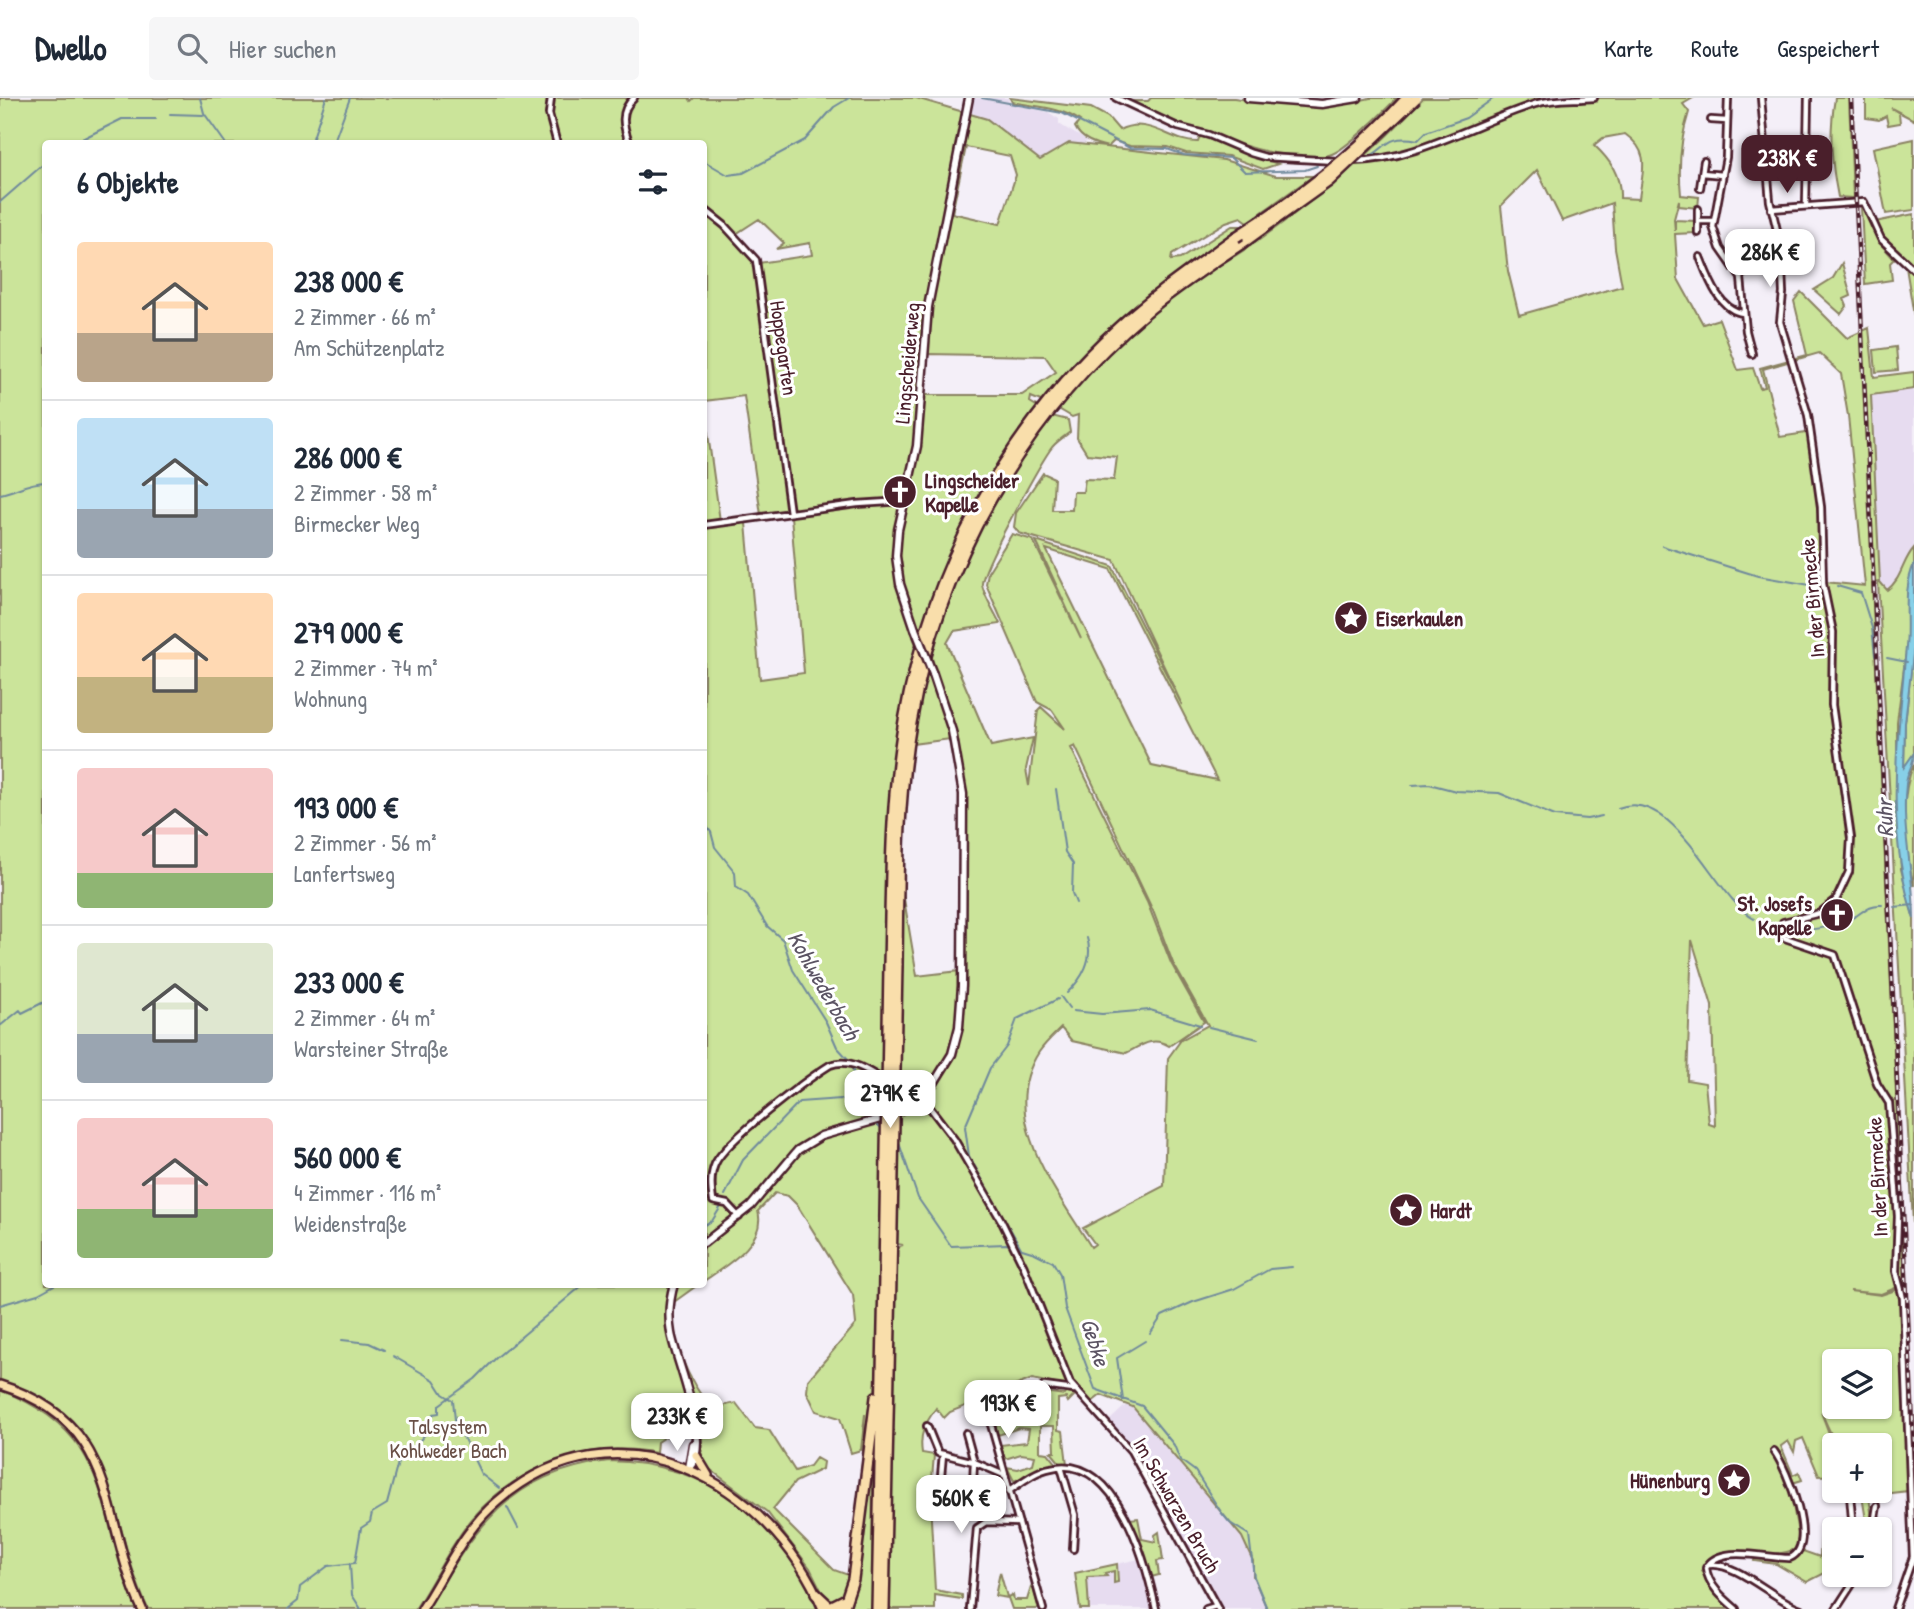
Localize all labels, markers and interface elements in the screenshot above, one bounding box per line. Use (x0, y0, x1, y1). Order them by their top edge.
search box (149, 17, 639, 80)
text: Dwello (35, 26, 107, 70)
icon: search (173, 29, 211, 67)
text: Hier suchen (229, 31, 336, 66)
text: Karte (1604, 32, 1653, 64)
text: Route (1691, 32, 1739, 64)
text: Gespeichert (1777, 32, 1879, 64)
pin: 238K € (1730, 136, 1844, 195)
text: 238K € (1757, 142, 1817, 173)
text: 6 Objekte (77, 162, 179, 202)
icon: filters (634, 163, 672, 201)
pin: 286K € (1713, 230, 1827, 289)
text: 286K € (1741, 236, 1799, 267)
text: 238 000 € (294, 261, 403, 301)
icon: home (133, 270, 217, 354)
street label: Hoppegarten (763, 299, 805, 397)
text: 2 Zimmer · 66 m² (294, 301, 436, 332)
street label: Lingscheiderweg (887, 301, 927, 425)
text: Am Schützenplatz (294, 332, 445, 363)
text: 286 000 € (294, 437, 402, 477)
icon: home (133, 446, 217, 530)
place label: Lingscheider Kapelle (925, 466, 1020, 520)
church icon: Lingscheider Kapelle (881, 473, 919, 511)
text: 2 Zimmer · 58 m² (294, 477, 437, 508)
text: Birmecker Weg (294, 508, 420, 539)
street label: In der Birmecke (1792, 537, 1832, 659)
place icon: Eiserkaulen (1332, 599, 1370, 637)
place label: Eiserkaulen (1376, 604, 1463, 633)
text: 279 000 € (294, 612, 402, 652)
icon: home (133, 621, 217, 705)
text: 2 Zimmer · 74 m² (294, 652, 438, 683)
text: Wohnung (294, 683, 367, 714)
text: 193 000 € (294, 787, 398, 827)
water label: Ruhr (1868, 795, 1900, 838)
icon: home (133, 796, 217, 880)
text: 2 Zimmer · 56 m² (294, 827, 436, 858)
text: Lanfertsweg (294, 858, 395, 889)
place label: St. Josefs Kapelle (1738, 889, 1813, 943)
church icon: St. Josefs Kapelle (1818, 896, 1856, 934)
water label: Kohlwederbach (780, 925, 868, 1046)
text: 233 000 € (294, 962, 403, 1002)
icon: home (133, 971, 217, 1055)
text: 2 Zimmer · 64 m² (294, 1002, 435, 1033)
text: Warsteiner Straße (294, 1033, 448, 1064)
pin: 279K € (833, 1070, 947, 1130)
text: 279K € (861, 1077, 919, 1108)
street label: In der Birmecke (1859, 1116, 1895, 1238)
text: 560 000 € (294, 1137, 401, 1177)
icon: home (133, 1146, 217, 1230)
text: 4 Zimmer · 116 m² (294, 1177, 441, 1208)
place icon: Hardt (1387, 1191, 1425, 1229)
place label: Hardt (1430, 1196, 1472, 1225)
text: Weidenstraße (294, 1208, 407, 1239)
water label: Gebke (1074, 1314, 1118, 1371)
map controls (1822, 1349, 1892, 1587)
button: layers (1822, 1349, 1892, 1419)
pin: 193K € (951, 1380, 1065, 1440)
text: 193K € (980, 1387, 1036, 1418)
pin: 233K € (620, 1394, 734, 1453)
text: 233K € (647, 1400, 707, 1431)
park label: Talsystem Kohlweder Bach (389, 1412, 507, 1465)
street label: Im Schwarzen Bruch (1126, 1432, 1228, 1578)
button: + (1822, 1433, 1892, 1503)
place icon: Hünenburg (1715, 1461, 1753, 1499)
place label: Hünenburg (1630, 1466, 1710, 1496)
pin: 560K € (904, 1476, 1018, 1535)
text: 560K € (932, 1482, 990, 1513)
button: − (1822, 1517, 1892, 1587)

